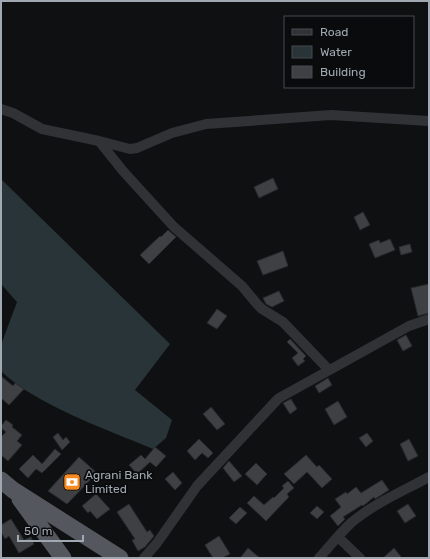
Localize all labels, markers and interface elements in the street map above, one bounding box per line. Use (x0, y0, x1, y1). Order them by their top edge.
legend (284, 16, 414, 88)
text: Road (320, 25, 348, 39)
text: Water (320, 45, 352, 59)
text: Building (320, 65, 366, 79)
place label: Agrani Bank Limited (85, 468, 153, 496)
bank icon: Agrani Bank Limited (62, 472, 82, 492)
scale bar (18, 517, 83, 543)
text: 50 m (24, 524, 52, 538)

